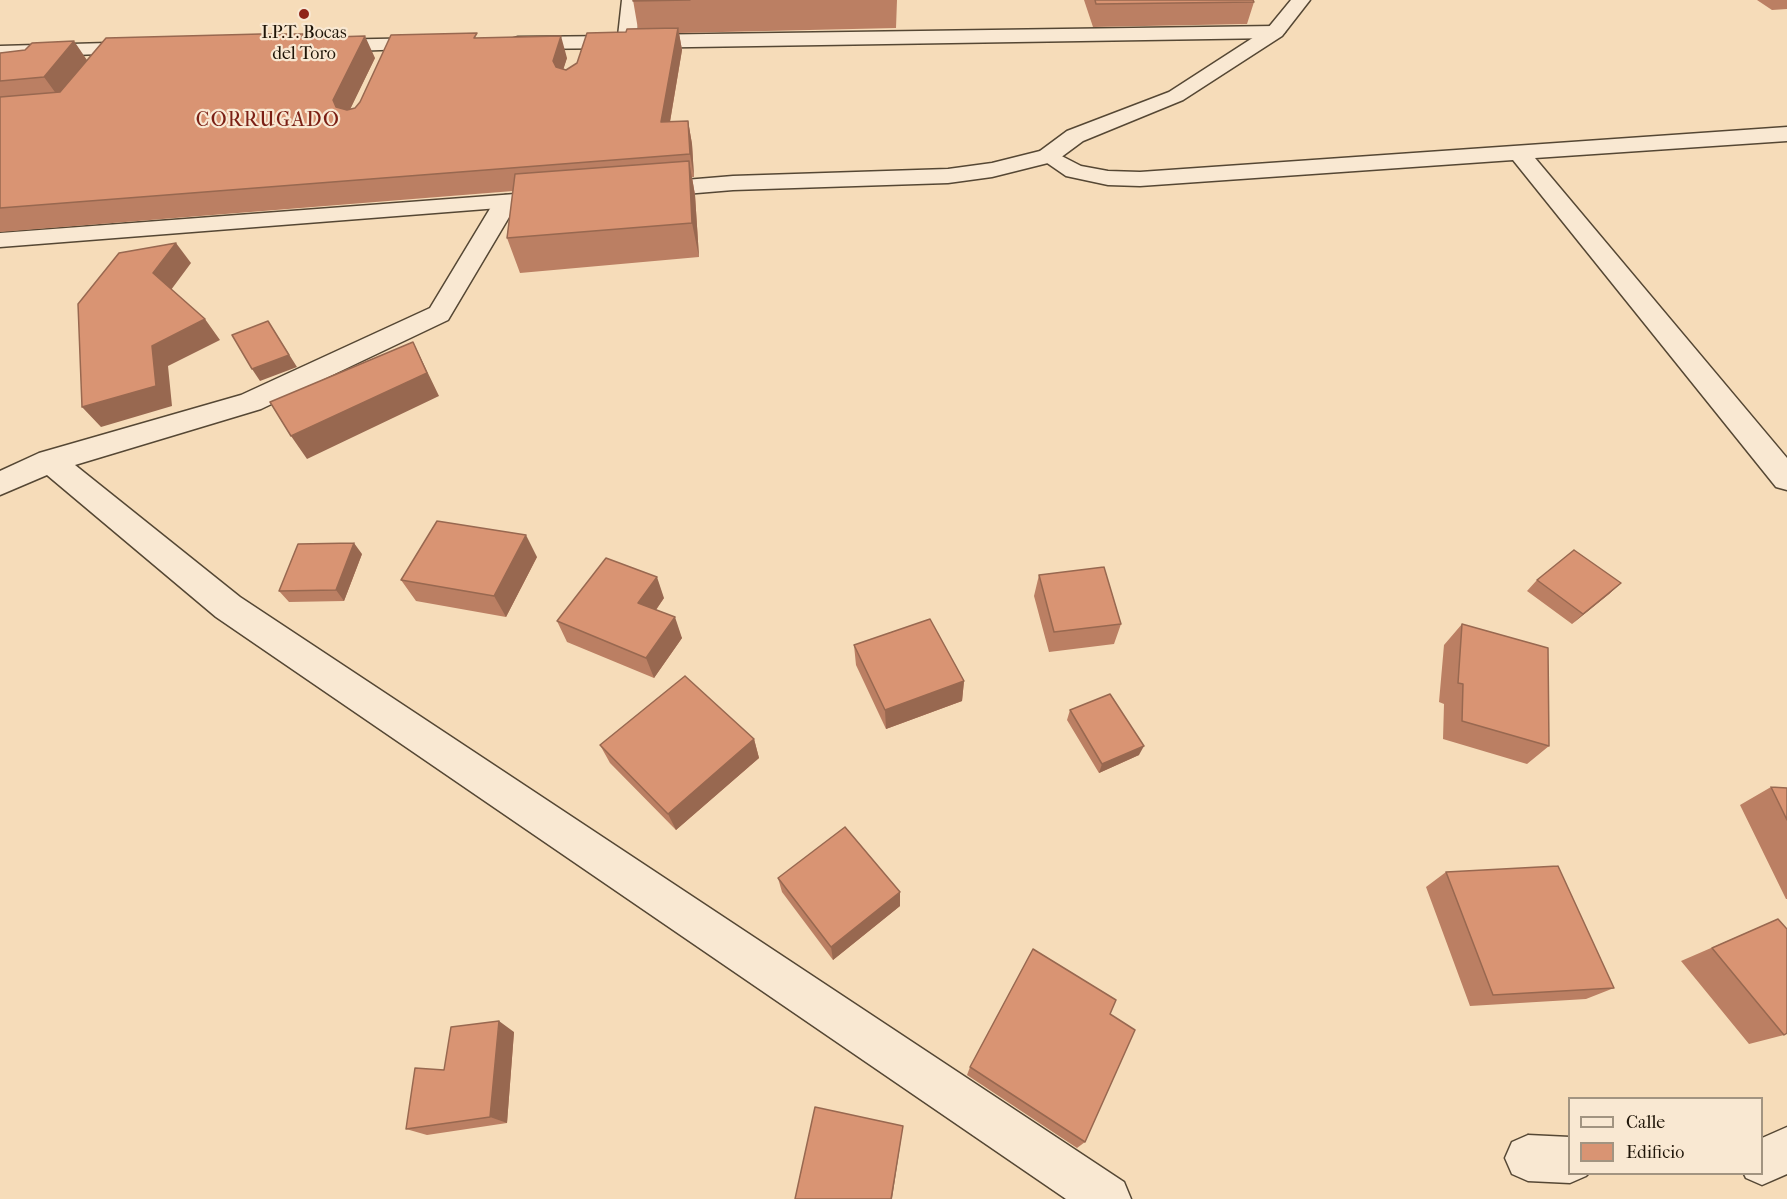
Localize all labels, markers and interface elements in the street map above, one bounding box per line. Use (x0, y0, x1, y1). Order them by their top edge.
marker: I.P.T. Bocas del Toro (297, 7, 311, 21)
place label: I.P.T. Bocas del Toro (261, 23, 347, 66)
district label: CORRUGADO (196, 109, 340, 133)
legend (1568, 1097, 1763, 1175)
text: Calle (1626, 1112, 1665, 1133)
text: Edificio (1626, 1142, 1684, 1163)

